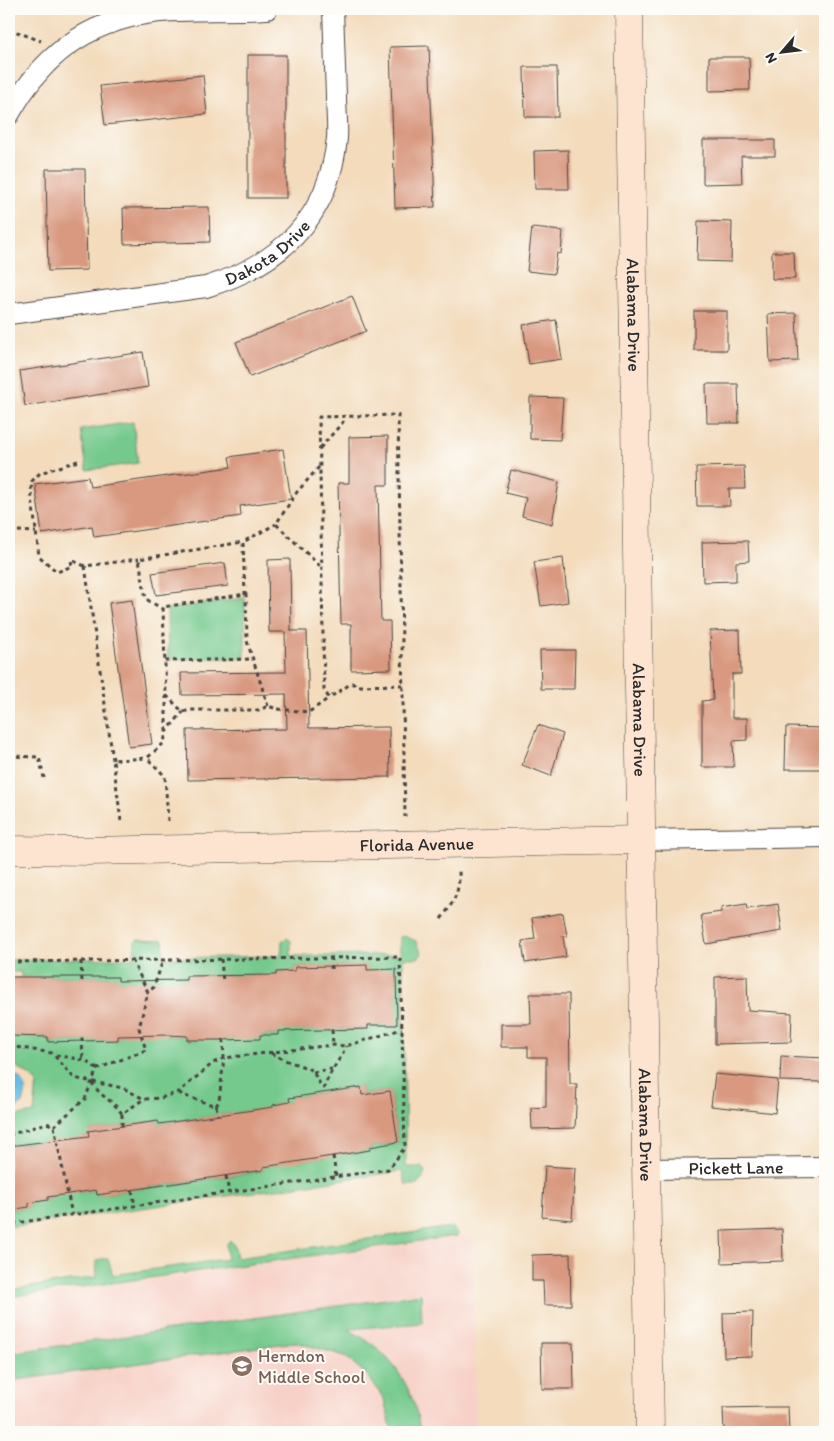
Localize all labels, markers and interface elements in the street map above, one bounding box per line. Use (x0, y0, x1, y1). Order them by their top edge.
north arrow (756, 28, 806, 78)
text: N (761, 50, 781, 66)
street label: Dakota Drive (222, 215, 315, 290)
street label: Alabama Drive (622, 258, 645, 372)
street label: Alabama Drive (628, 663, 651, 777)
street label: Florida Avenue (359, 832, 474, 857)
street label: Alabama Drive (634, 1068, 657, 1182)
street label: Pickett Lane (688, 1156, 784, 1180)
place label: Herndon Middle School (258, 1345, 365, 1388)
school or university icon: Herndon Middle School (230, 1354, 254, 1378)

